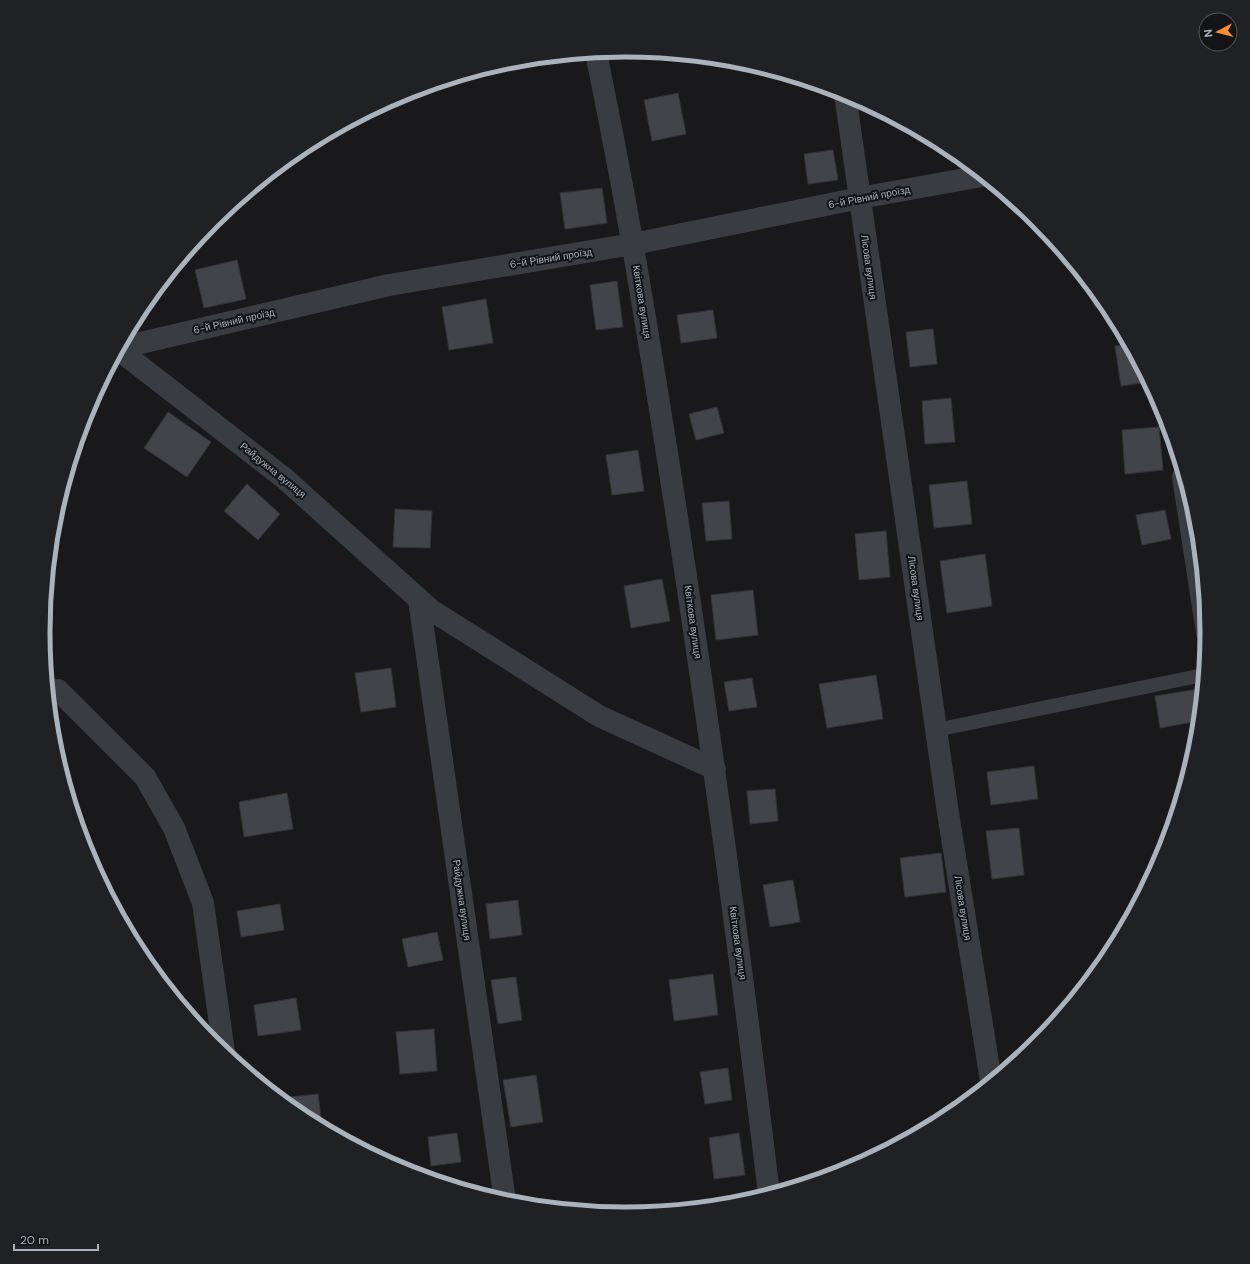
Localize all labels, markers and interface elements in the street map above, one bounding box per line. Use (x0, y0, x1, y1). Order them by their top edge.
north arrow (1198, 12, 1238, 52)
text: N (1201, 28, 1216, 38)
street label: 6-й Рівний проїзд (827, 183, 911, 211)
street label: Лісова вулиця (858, 234, 880, 300)
street label: 6-й Рівний проїзд (509, 245, 593, 271)
street label: Квіткова вулиця (630, 265, 654, 339)
street label: 6-й Рівний проїзд (192, 305, 276, 337)
street label: Райдужна вулиця (237, 439, 309, 501)
street label: Лісова вулиця (905, 555, 927, 621)
street label: Квіткова вулиця (681, 585, 705, 659)
street label: Райдужна вулиця (450, 859, 474, 941)
street label: Лісова вулиця (951, 875, 975, 941)
street label: Квіткова вулиця (726, 906, 750, 980)
scale bar (14, 1226, 98, 1252)
text: 20 m (20, 1232, 49, 1248)

